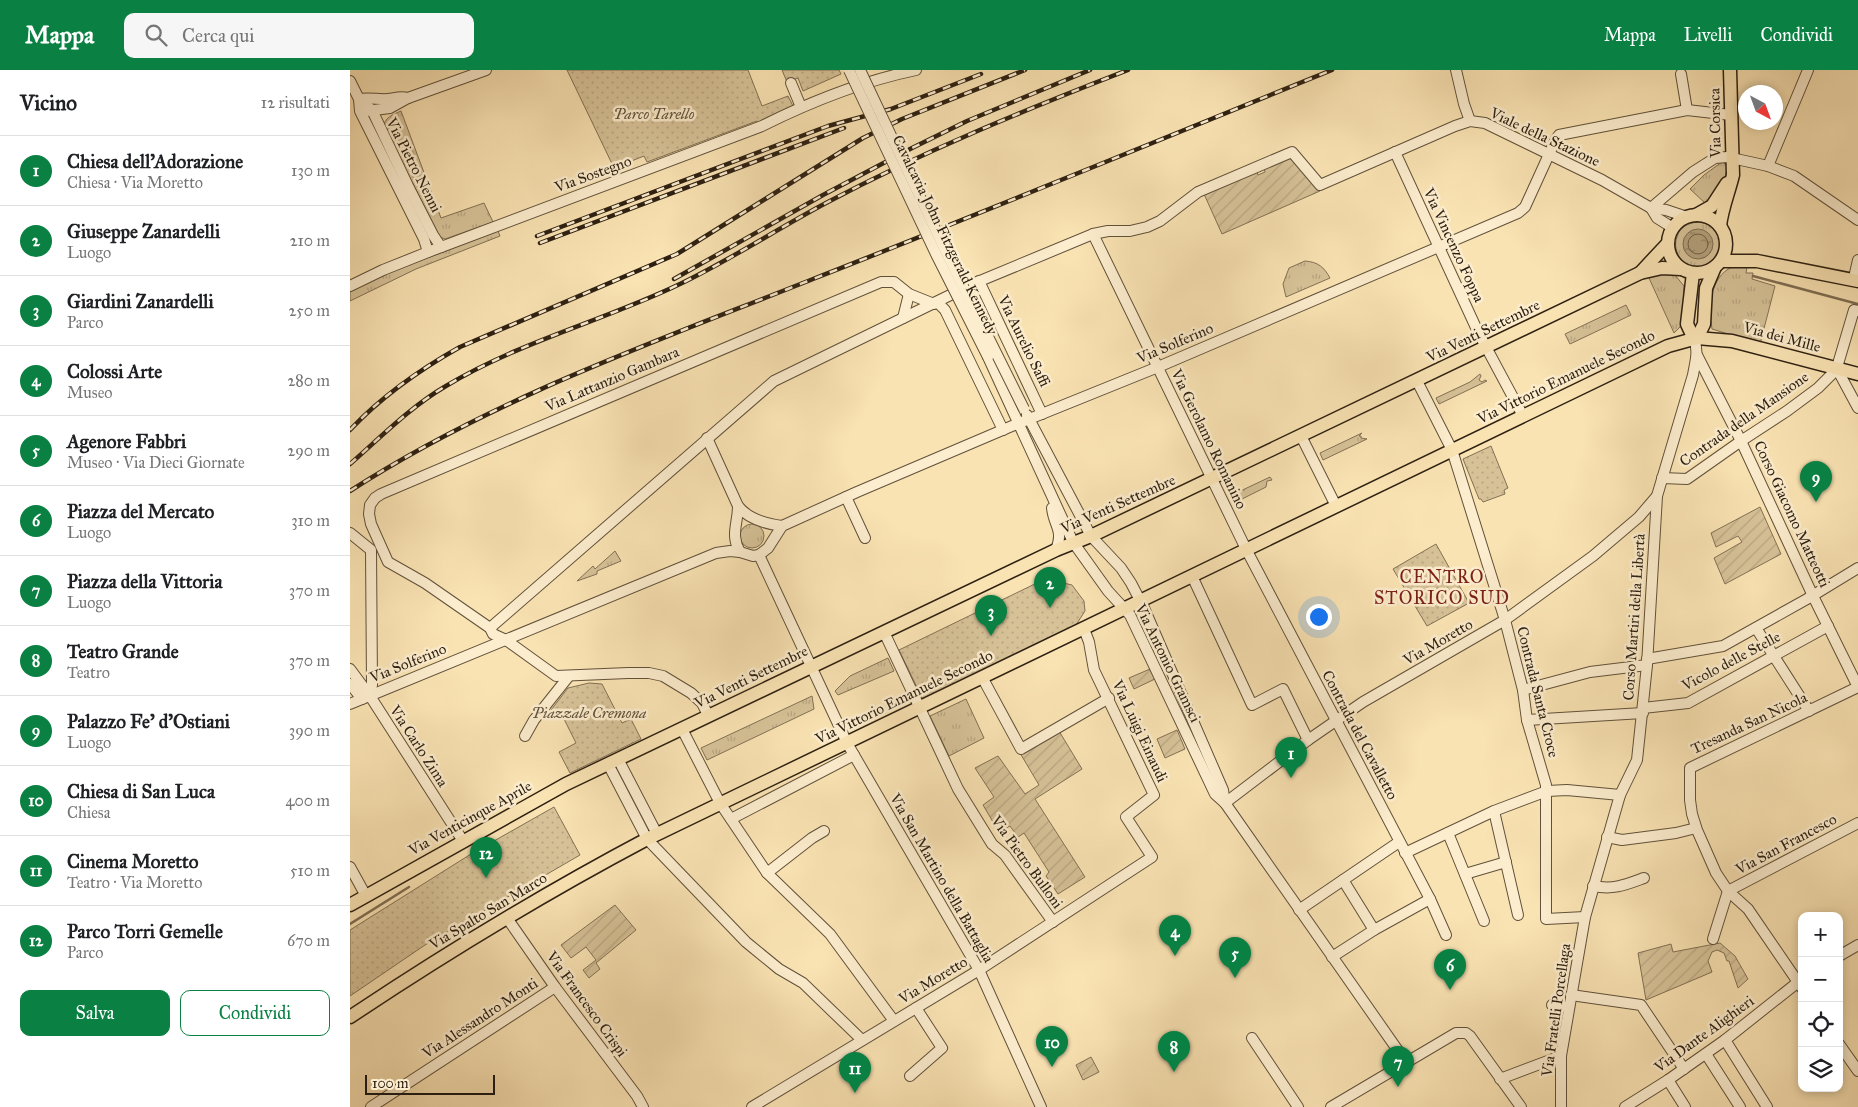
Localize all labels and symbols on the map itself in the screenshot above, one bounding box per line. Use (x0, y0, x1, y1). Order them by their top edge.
north arrow (1738, 85, 1783, 130)
street label: Via Corsica (1705, 87, 1725, 159)
street label: Viale della Stazione (1486, 103, 1603, 170)
park label: Parco Tarello (613, 105, 695, 123)
street label: Via Pietro Nenni (382, 114, 446, 215)
street label: Cavalcavia John Fitzgerald Kennedy (888, 132, 1002, 339)
street label: Via Sostegno (551, 152, 634, 197)
street label: Via Vincenzo Foppa (1419, 184, 1489, 306)
street label: Via Aurelio Saffi (994, 291, 1054, 390)
street label: Via Venti Settembre (1423, 296, 1543, 367)
street label: Via dei Mille (1740, 318, 1823, 356)
street label: Via Solferino (1133, 319, 1216, 368)
street label: Via Vittorio Emanuele Secondo (1474, 326, 1658, 428)
street label: Via Lattanzio Gambara (541, 342, 682, 416)
street label: Via Gerolamo Romanino (1167, 365, 1251, 512)
street label: Contrada della Mansione (1676, 368, 1812, 470)
street label: Corso Giacomo Matteotti (1750, 438, 1834, 590)
pin: 9 (1800, 461, 1832, 502)
street label: Via Venti Settembre (1057, 471, 1178, 538)
street label: Corso Martiri della Libertà (1619, 532, 1649, 701)
district label: CENTRO STORICO SUD (1374, 566, 1510, 609)
pin: 2 (1034, 567, 1066, 608)
pin: 3 (975, 595, 1007, 636)
street label: Via Antonio Gramsci (1131, 600, 1205, 725)
your location (1306, 604, 1332, 630)
street label: Via Moretto (1399, 615, 1476, 670)
street label: Contrada Santa Croce (1513, 625, 1563, 759)
street label: Vicolo delle Stelle (1678, 627, 1783, 695)
street label: Via Solferino (366, 639, 449, 687)
street label: Via Venti Settembre (691, 642, 811, 713)
street label: Via Vittorio Emanuele Secondo (812, 646, 996, 748)
street label: Contrada del Cavalletto (1318, 667, 1402, 803)
street label: Via Luigi Einaudi (1108, 676, 1172, 785)
street label: Tresanda San Nicola (1688, 688, 1811, 758)
street label: Via Carlo Zima (385, 701, 452, 791)
park label: Piazzale Cremona (532, 704, 646, 722)
pin: 1 (1275, 737, 1307, 778)
street label: Via Venticinque Aprile (404, 777, 535, 861)
street label: Via San Martino della Battaglia (886, 789, 998, 966)
street label: Via San Francesco (1731, 810, 1840, 879)
street label: Via Pietro Bulloni (987, 811, 1067, 912)
pin: 12 (470, 837, 502, 878)
street label: Via Spalto San Marco (425, 868, 551, 954)
pin: 4 (1159, 915, 1191, 956)
pin: 5 (1219, 937, 1251, 978)
street label: Via Fratelli Porcellaga (1538, 942, 1574, 1079)
street label: Via Francesco Crispi (542, 947, 631, 1060)
pin: 6 (1434, 949, 1466, 990)
street label: Via Moretto (894, 952, 971, 1008)
street label: Via Alessandro Monti (418, 974, 541, 1063)
street label: Via Dante Alighieri (1650, 992, 1757, 1077)
pin: 10 (1036, 1026, 1068, 1067)
pin: 8 (1158, 1031, 1190, 1072)
pin: 7 (1382, 1046, 1414, 1087)
pin: 11 (839, 1052, 871, 1093)
scale bar (365, 1072, 495, 1095)

